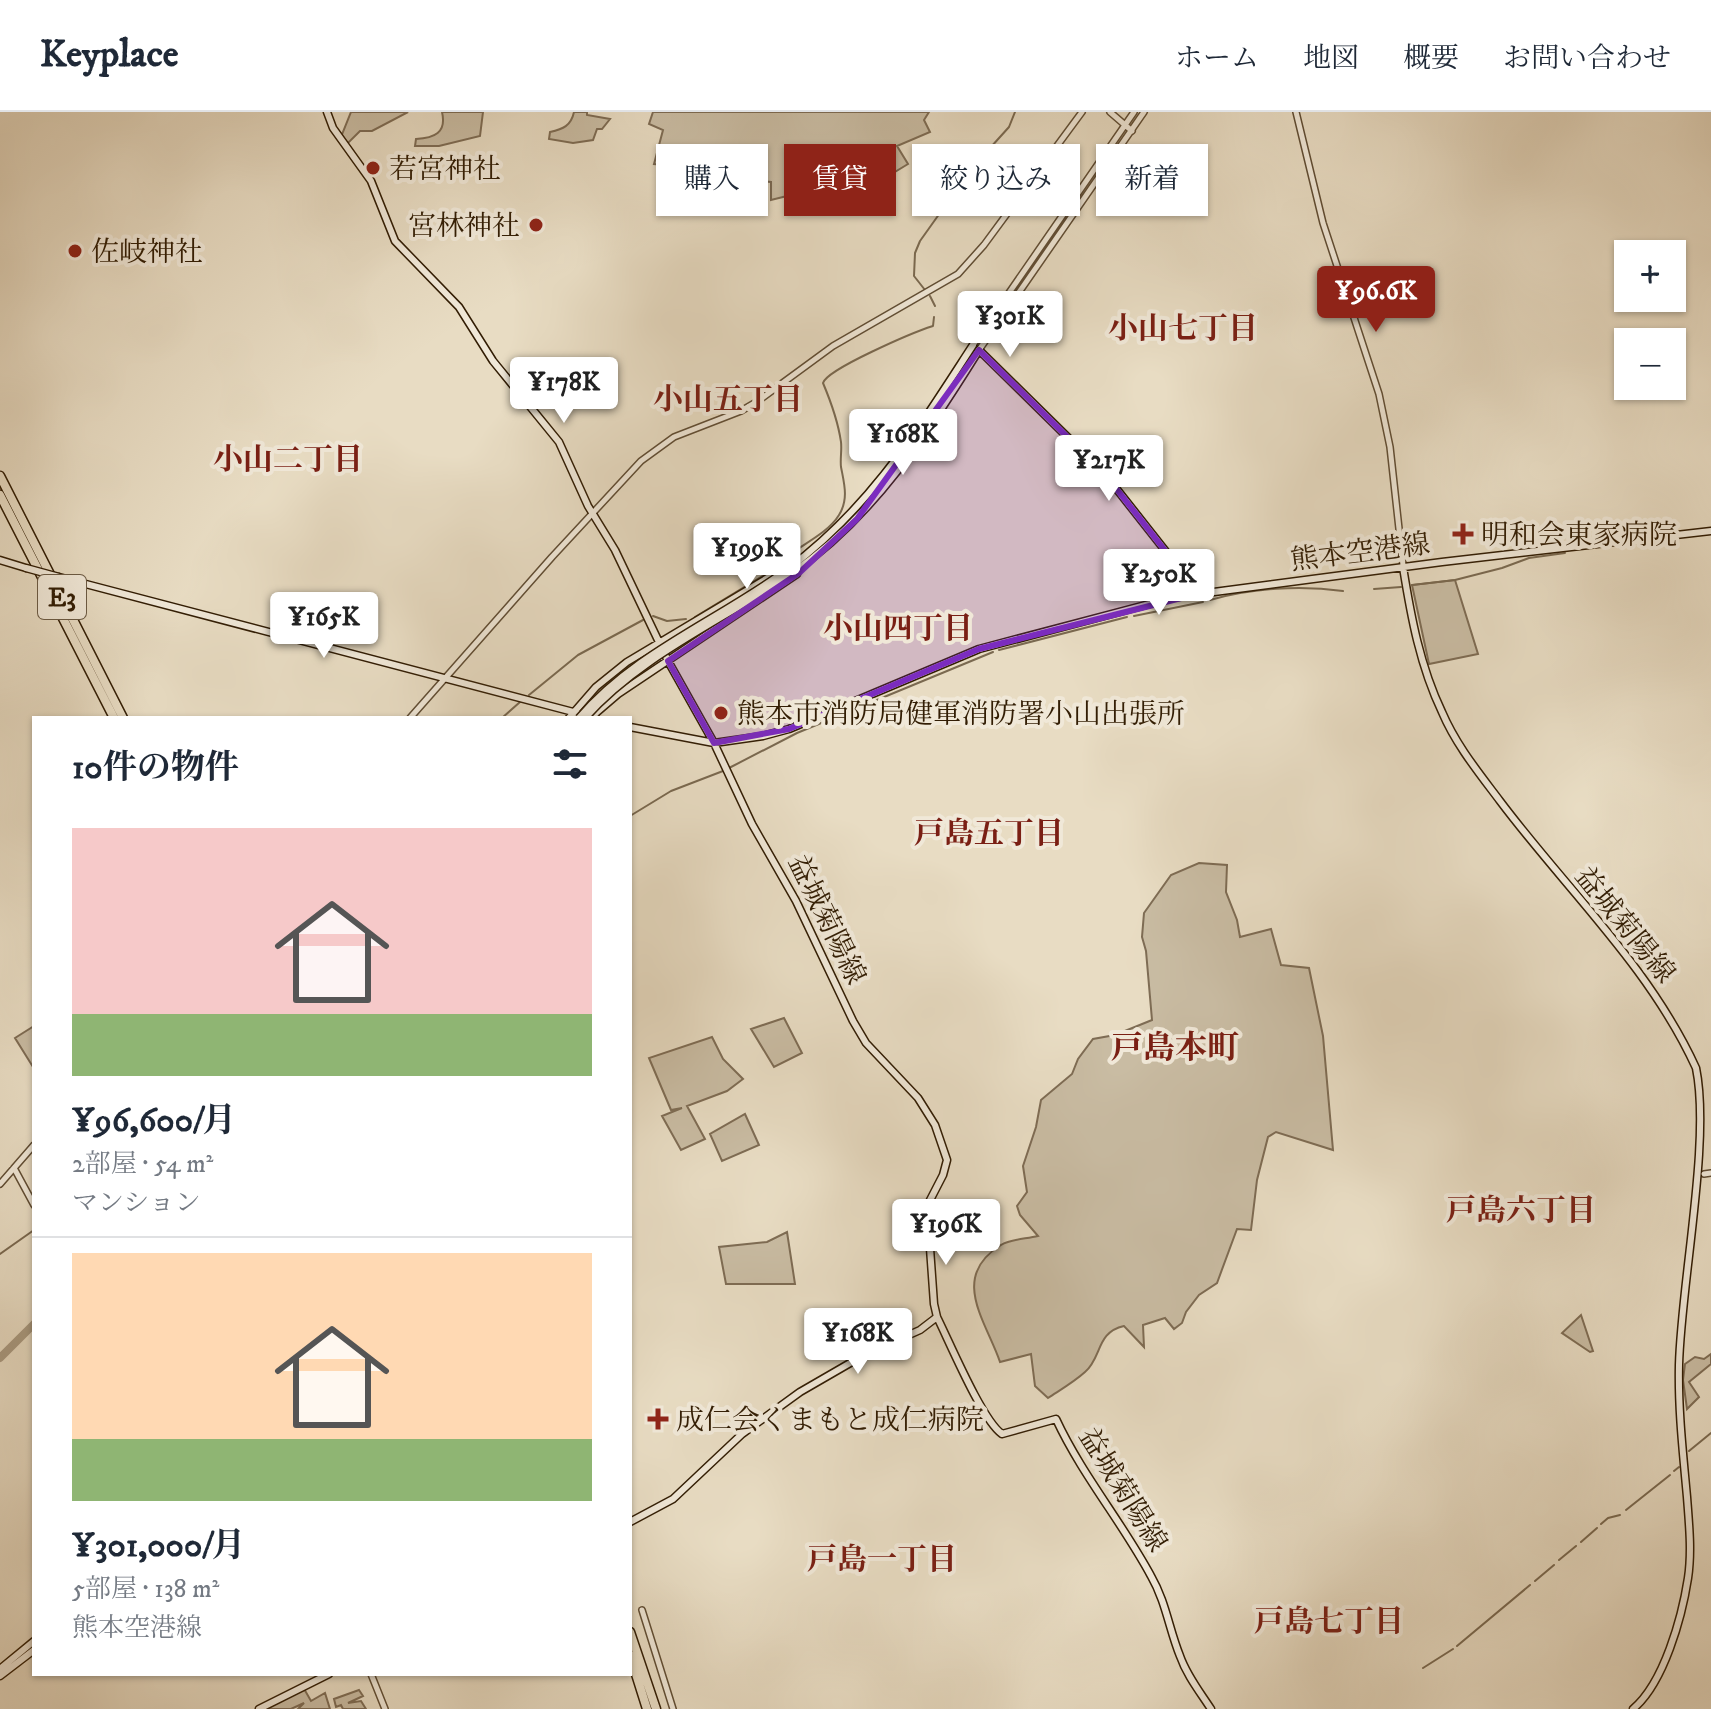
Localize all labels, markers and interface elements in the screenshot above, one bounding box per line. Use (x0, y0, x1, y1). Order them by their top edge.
text: Keyplace (40, 31, 179, 79)
text: ホーム (1175, 41, 1259, 76)
text: 地図 (1303, 41, 1359, 76)
text: 概要 (1403, 41, 1459, 76)
text: お問い合わせ (1503, 41, 1671, 76)
chip: 購入 (656, 144, 768, 216)
chip: 賃貸 (784, 144, 896, 216)
chip: 絞り込み (912, 144, 1080, 216)
chip: 新着 (1096, 144, 1208, 216)
place label: 若宮神社 (389, 152, 501, 187)
marker: 若宮神社 (364, 159, 382, 177)
place label: 宮林神社 (408, 209, 520, 244)
marker: 宮林神社 (527, 216, 545, 234)
place label: 佐岐神社 (91, 235, 203, 270)
map controls (1614, 240, 1686, 400)
button: + (1614, 240, 1686, 312)
marker: 佐岐神社 (66, 242, 84, 260)
pin: ¥96.6K (1311, 266, 1441, 334)
text: ¥96.6K (1335, 275, 1417, 308)
pin: ¥301K (954, 291, 1066, 359)
text: ¥301K (976, 300, 1044, 333)
district label: 小山七丁目 (1108, 311, 1258, 348)
button: − (1614, 328, 1686, 400)
pin: ¥178K (508, 357, 620, 425)
text: ¥178K (528, 366, 600, 399)
district label: 小山五丁目 (653, 382, 803, 419)
pin: ¥168K (847, 409, 959, 477)
text: ¥168K (867, 418, 939, 451)
pin: ¥217K (1053, 435, 1165, 503)
district label: 小山二丁目 (213, 442, 363, 479)
text: ¥217K (1073, 444, 1145, 477)
place label: 明和会東家病院 (1481, 518, 1677, 553)
pin: ¥199K (691, 523, 803, 591)
marker: 明和会東家病院 (1452, 523, 1474, 545)
street label: 熊本空港線 (1289, 527, 1432, 578)
text: ¥199K (711, 532, 783, 565)
pin: ¥250K (1103, 549, 1215, 617)
text: ¥250K (1121, 558, 1197, 591)
road number: E3 (38, 575, 86, 619)
pin: ¥165K (268, 592, 380, 660)
text: ¥165K (288, 601, 360, 634)
district label: 小山四丁目 (823, 611, 973, 648)
place label: 熊本市消防局健軍消防署小山出張所 (737, 697, 1185, 732)
marker: 熊本市消防局健軍消防署小山出張所 (712, 704, 730, 722)
icon: filters (548, 742, 592, 786)
text: 10件の物件 (72, 747, 239, 789)
district label: 戸島五丁目 (914, 816, 1064, 853)
street label: 益城菊陽線 (780, 849, 873, 990)
street label: 益城菊陽線 (1567, 860, 1682, 990)
icon: home (260, 880, 404, 1024)
district label: 戸島本町 (1111, 1029, 1239, 1069)
text: ¥96,600/月 (72, 1100, 236, 1142)
text: 2部屋 · 54 m² (72, 1148, 213, 1181)
text: マンション (72, 1187, 201, 1220)
district label: 戸島六丁目 (1446, 1193, 1596, 1230)
pin: ¥196K (890, 1199, 1002, 1267)
text: ¥196K (910, 1208, 982, 1241)
icon: home (260, 1305, 404, 1449)
pin: ¥168K (802, 1308, 914, 1376)
text: ¥168K (822, 1317, 894, 1350)
place label: 成仁会くまもと成仁病院 (676, 1403, 984, 1438)
marker: 成仁会くまもと成仁病院 (647, 1408, 669, 1430)
street label: 益城菊陽線 (1071, 1421, 1175, 1558)
text: ¥301,000/月 (72, 1525, 245, 1567)
district label: 戸島一丁目 (807, 1542, 957, 1579)
text: 5部屋 · 138 m² (72, 1573, 219, 1606)
district label: 戸島七丁目 (1254, 1604, 1404, 1641)
text: 熊本空港線 (72, 1612, 202, 1645)

